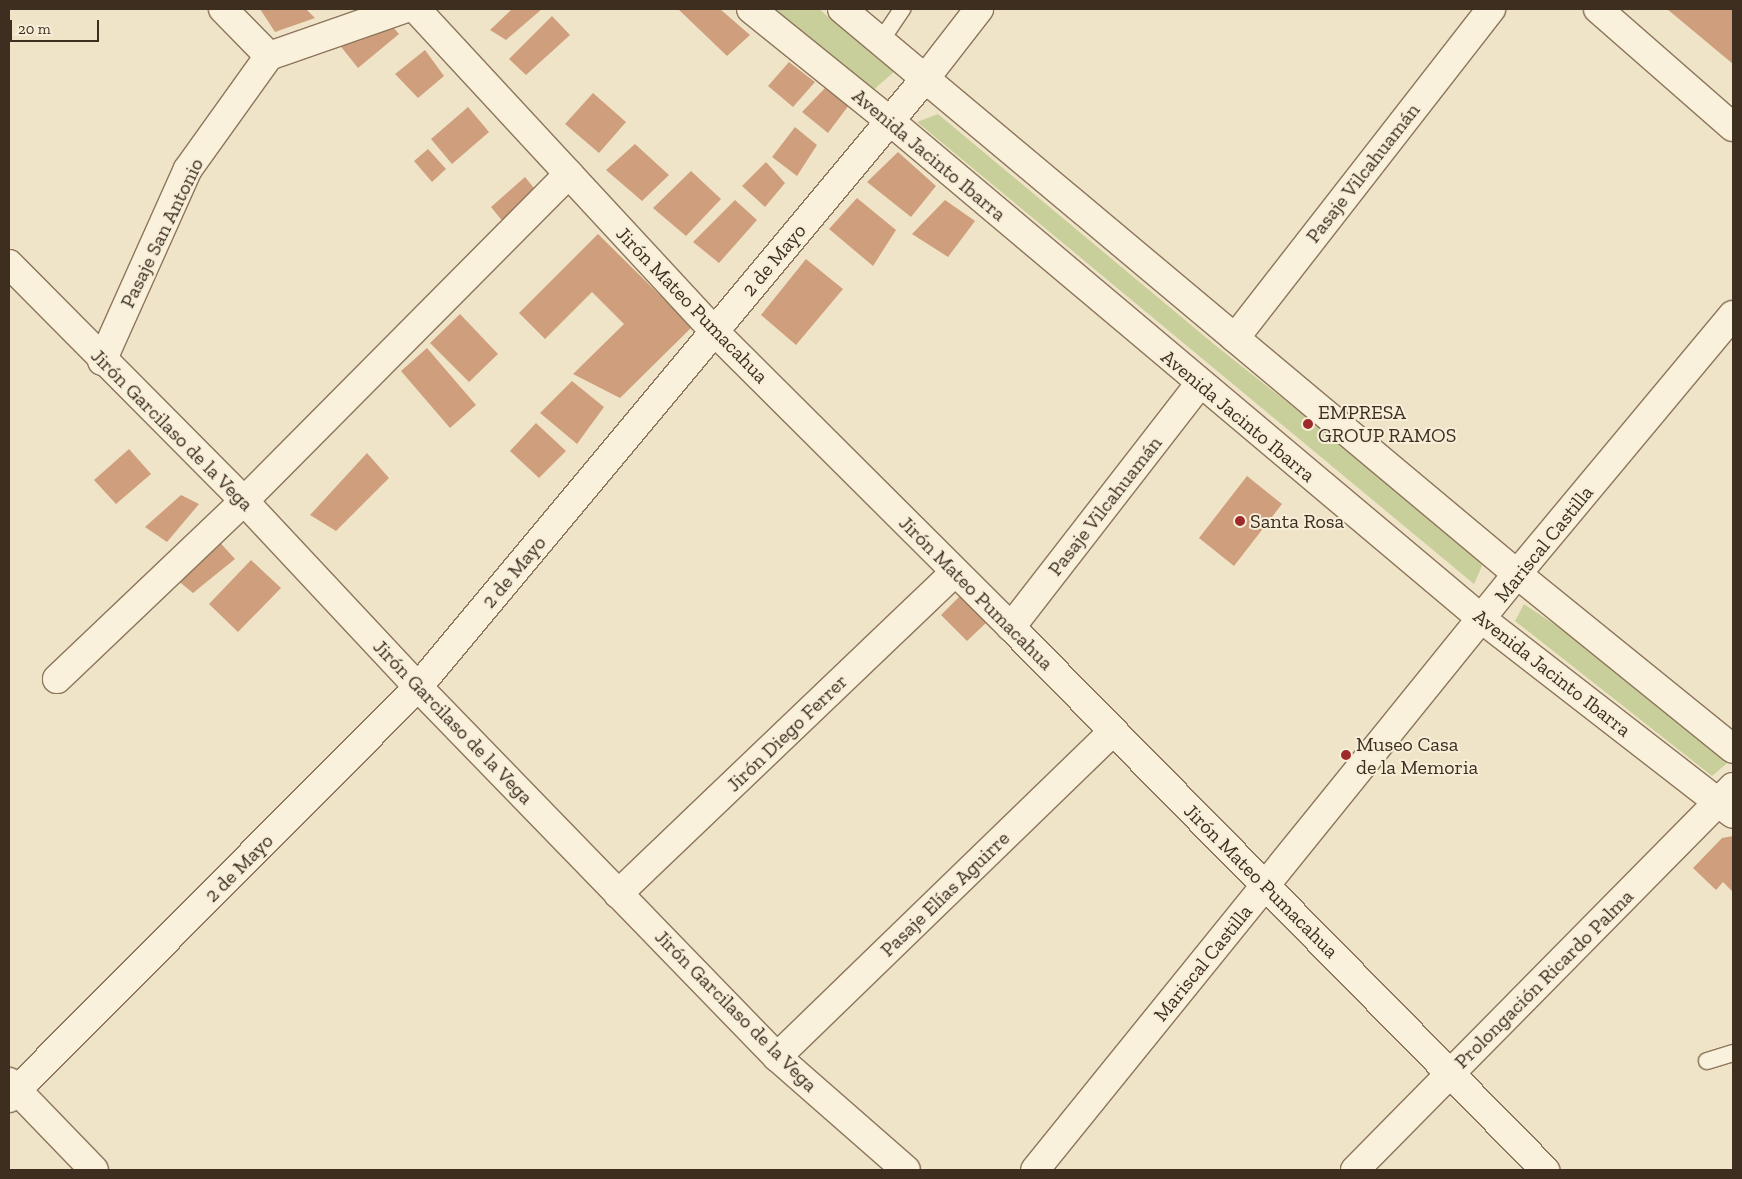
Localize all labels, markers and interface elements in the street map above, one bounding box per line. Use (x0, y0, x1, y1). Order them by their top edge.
scale bar (12, 10, 101, 42)
text: 20 m (18, 20, 51, 38)
street label: Avenida Jacinto Ibarra (847, 84, 1011, 226)
street label: Pasaje Vilcahuamán (1301, 98, 1425, 248)
street label: Pasaje San Antonio (115, 154, 209, 312)
street label: 2 de Mayo (737, 219, 811, 301)
street label: Jirón Mateo Pumacahua (611, 222, 773, 388)
street label: Jirón Garcilaso de la Vega (86, 344, 258, 516)
street label: Avenida Jacinto Ibarra (1156, 345, 1320, 487)
place label: EMPRESA GROUP RAMOS (1318, 400, 1457, 447)
marker: EMPRESA GROUP RAMOS (1302, 418, 1314, 430)
street label: Pasaje Vilcahuamán (1043, 431, 1167, 581)
street label: Mariscal Castilla (1490, 481, 1598, 607)
place label: Santa Rosa (1250, 509, 1344, 533)
street label: Jirón Mateo Pumacahua (894, 511, 1058, 675)
marker: Santa Rosa (1234, 515, 1246, 527)
street label: 2 de Mayo (477, 531, 551, 613)
street label: Avenida Jacinto Ibarra (1468, 604, 1636, 742)
street label: Jirón Garcilaso de la Vega (368, 634, 538, 810)
street label: Jirón Diego Ferrer (722, 669, 852, 797)
place label: Museo Casa de la Memoria (1356, 732, 1478, 779)
marker: Museo Casa de la Memoria (1340, 749, 1352, 761)
street label: Jirón Mateo Pumacahua (1179, 799, 1343, 963)
street label: Pasaje Elías Aguirre (875, 826, 1015, 962)
street label: 2 de Mayo (200, 829, 278, 907)
street label: Prolongación Ricardo Palma (1450, 885, 1638, 1073)
street label: Mariscal Castilla (1149, 900, 1257, 1026)
street label: Jirón Garcilaso de la Vega (650, 925, 822, 1097)

